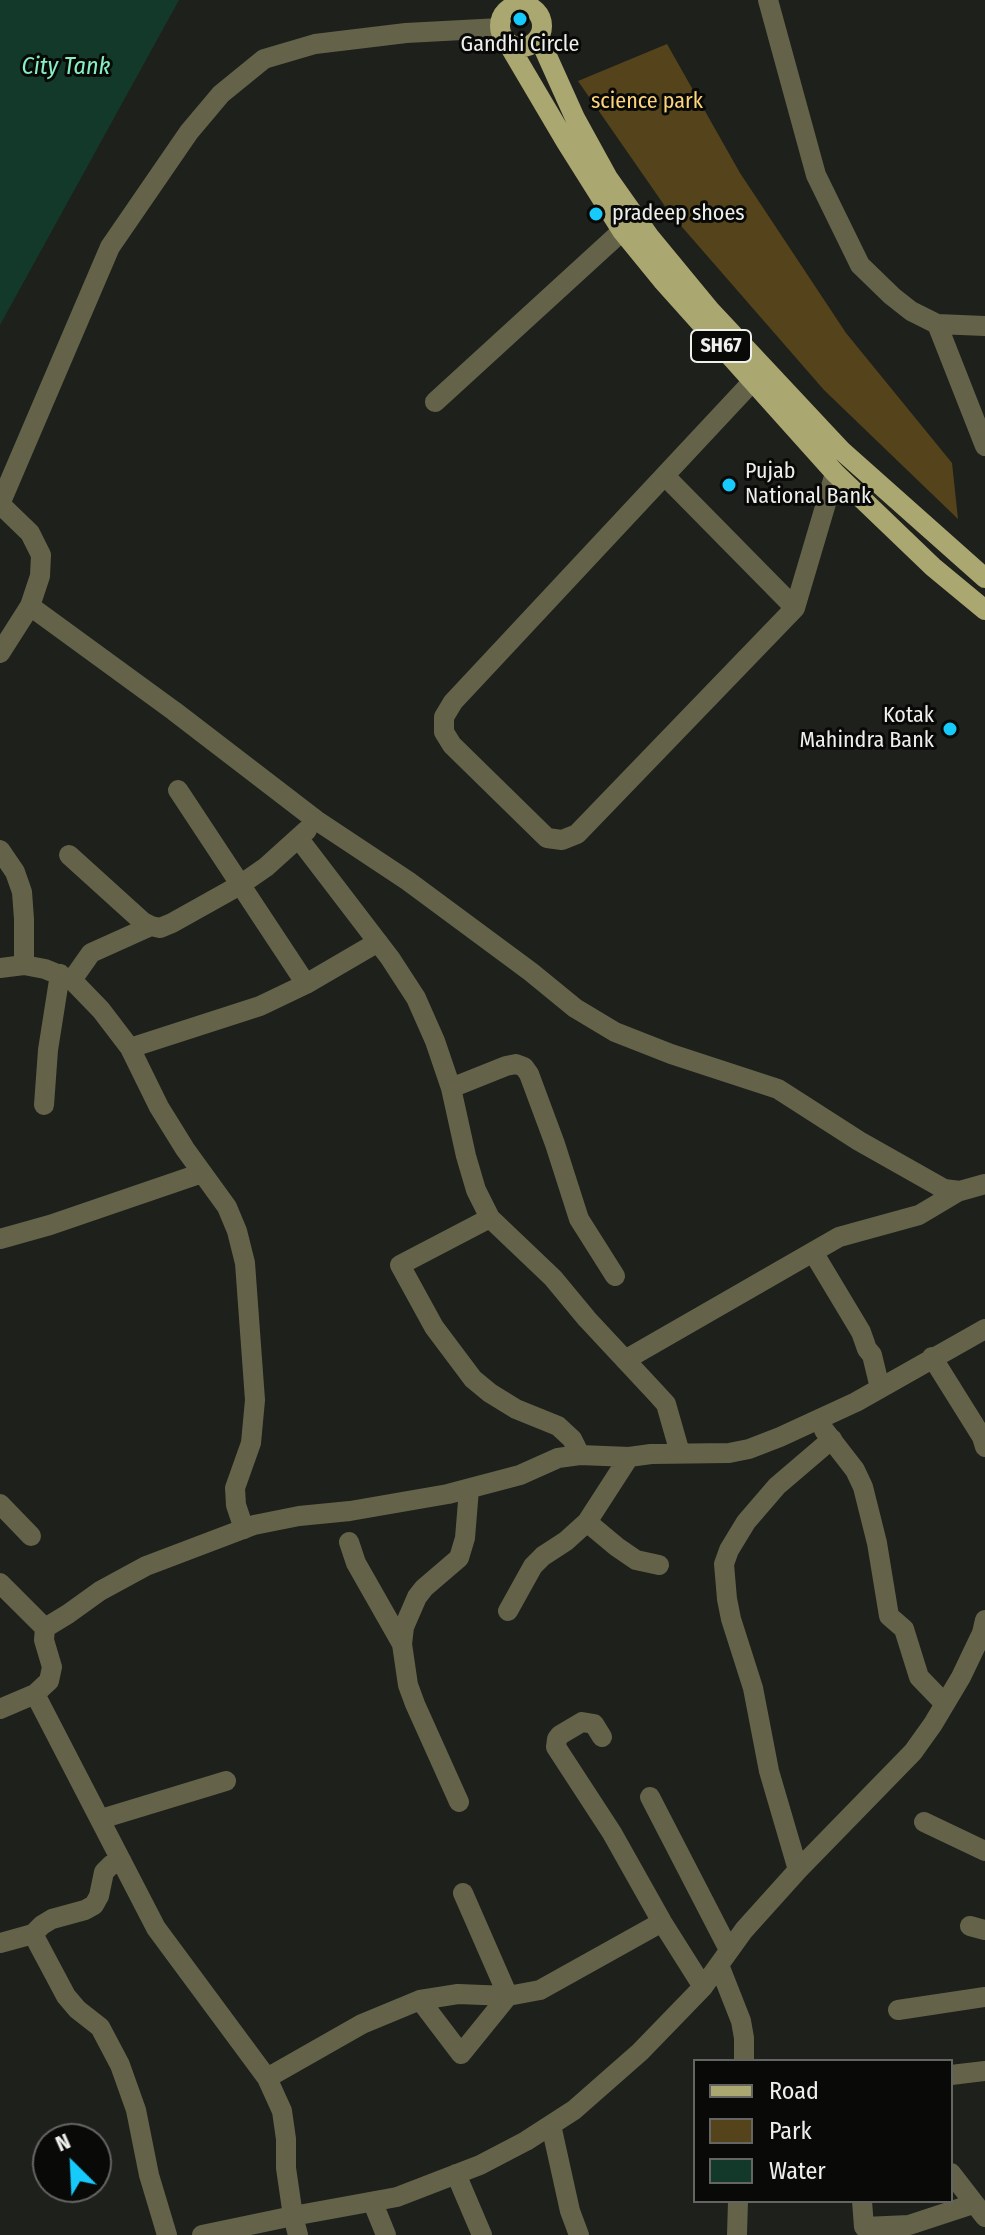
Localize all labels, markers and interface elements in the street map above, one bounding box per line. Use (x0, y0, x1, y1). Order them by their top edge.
marker: Gandhi Circle (511, 10, 529, 28)
place label: Gandhi Circle (461, 32, 579, 58)
water label: City Tank (22, 53, 110, 81)
park label: science park (591, 89, 703, 115)
place label: pradeep shoes (612, 201, 745, 227)
marker: pradeep shoes (587, 205, 605, 223)
road number: SH67 (691, 330, 751, 362)
place label: Pujab National Bank (745, 459, 871, 510)
marker: Pujab National Bank (720, 476, 738, 494)
place label: Kotak Mahindra Bank (799, 703, 934, 754)
marker: Kotak Mahindra Bank (941, 720, 959, 738)
legend (693, 2059, 953, 2203)
text: Road (769, 2077, 819, 2105)
text: Park (769, 2117, 812, 2145)
north arrow (32, 2123, 112, 2203)
text: N (51, 2127, 74, 2157)
text: Water (769, 2157, 826, 2185)

